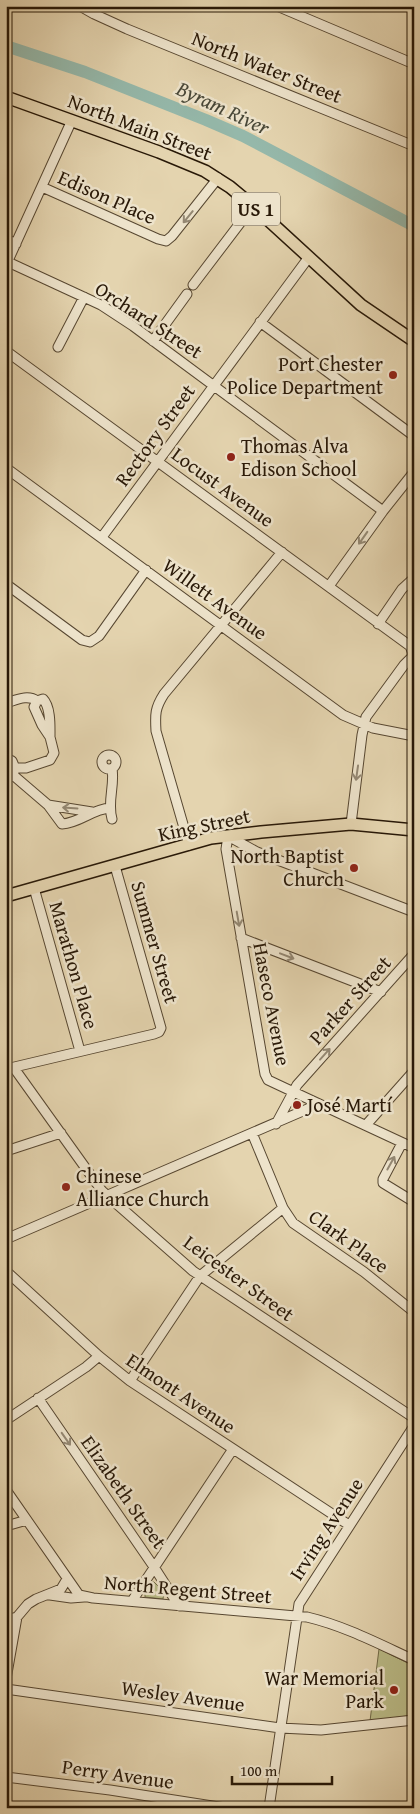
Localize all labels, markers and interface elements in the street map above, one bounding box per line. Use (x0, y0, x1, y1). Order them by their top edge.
street label: North Water Street (188, 23, 347, 110)
water label: Byram River (171, 72, 276, 143)
street label: North Main Street (64, 86, 216, 167)
street label: Edison Place (54, 162, 161, 231)
road number: US 1 (232, 192, 280, 225)
one-way arrow (183, 210, 194, 223)
street label: Orchard Street (90, 274, 209, 365)
place label: Port Chester Police Department (227, 349, 383, 401)
marker: Port Chester Police Department (387, 369, 399, 381)
street label: Rectory Street (108, 378, 202, 492)
place label: Thomas Alva Edison School (241, 431, 357, 483)
street label: Locust Avenue (166, 439, 281, 534)
marker: Thomas Alva Edison School (225, 451, 237, 463)
one-way arrow (358, 531, 368, 545)
street label: Willett Avenue (157, 551, 274, 647)
one-way arrow (352, 765, 362, 781)
street label: King Street (155, 801, 253, 848)
one-way arrow (62, 803, 78, 813)
place label: North Baptist Church (231, 841, 344, 893)
marker: North Baptist Church (348, 862, 360, 874)
street label: Summer Street (124, 877, 187, 1006)
street label: Marathon Place (42, 898, 107, 1032)
one-way arrow (233, 910, 243, 926)
street label: Haseco Avenue (246, 940, 299, 1068)
street label: Parker Street (302, 949, 397, 1051)
one-way arrow (279, 951, 294, 961)
one-way arrow (319, 1048, 330, 1061)
place label: José Martí (304, 1090, 392, 1119)
marker: José Martí (291, 1099, 303, 1111)
one-way arrow (387, 1156, 396, 1171)
place label: Chinese Alliance Church (76, 1161, 209, 1213)
marker: Chinese Alliance Church (60, 1181, 72, 1193)
street label: Clark Place (303, 1202, 395, 1280)
street label: Leicester Street (178, 1227, 301, 1328)
street label: Elmont Avenue (121, 1345, 242, 1440)
street label: Elizabeth Street (75, 1429, 174, 1554)
one-way arrow (61, 1431, 71, 1445)
street label: Irving Avenue (282, 1472, 370, 1586)
street label: North Regent Street (103, 1567, 273, 1610)
place label: War Memorial Park (264, 1663, 385, 1715)
street label: Wesley Avenue (119, 1672, 247, 1719)
marker: War Memorial Park (388, 1684, 400, 1696)
street label: Perry Avenue (60, 1751, 176, 1796)
scale bar (232, 1754, 332, 1786)
text: 100 m (240, 1760, 278, 1781)

